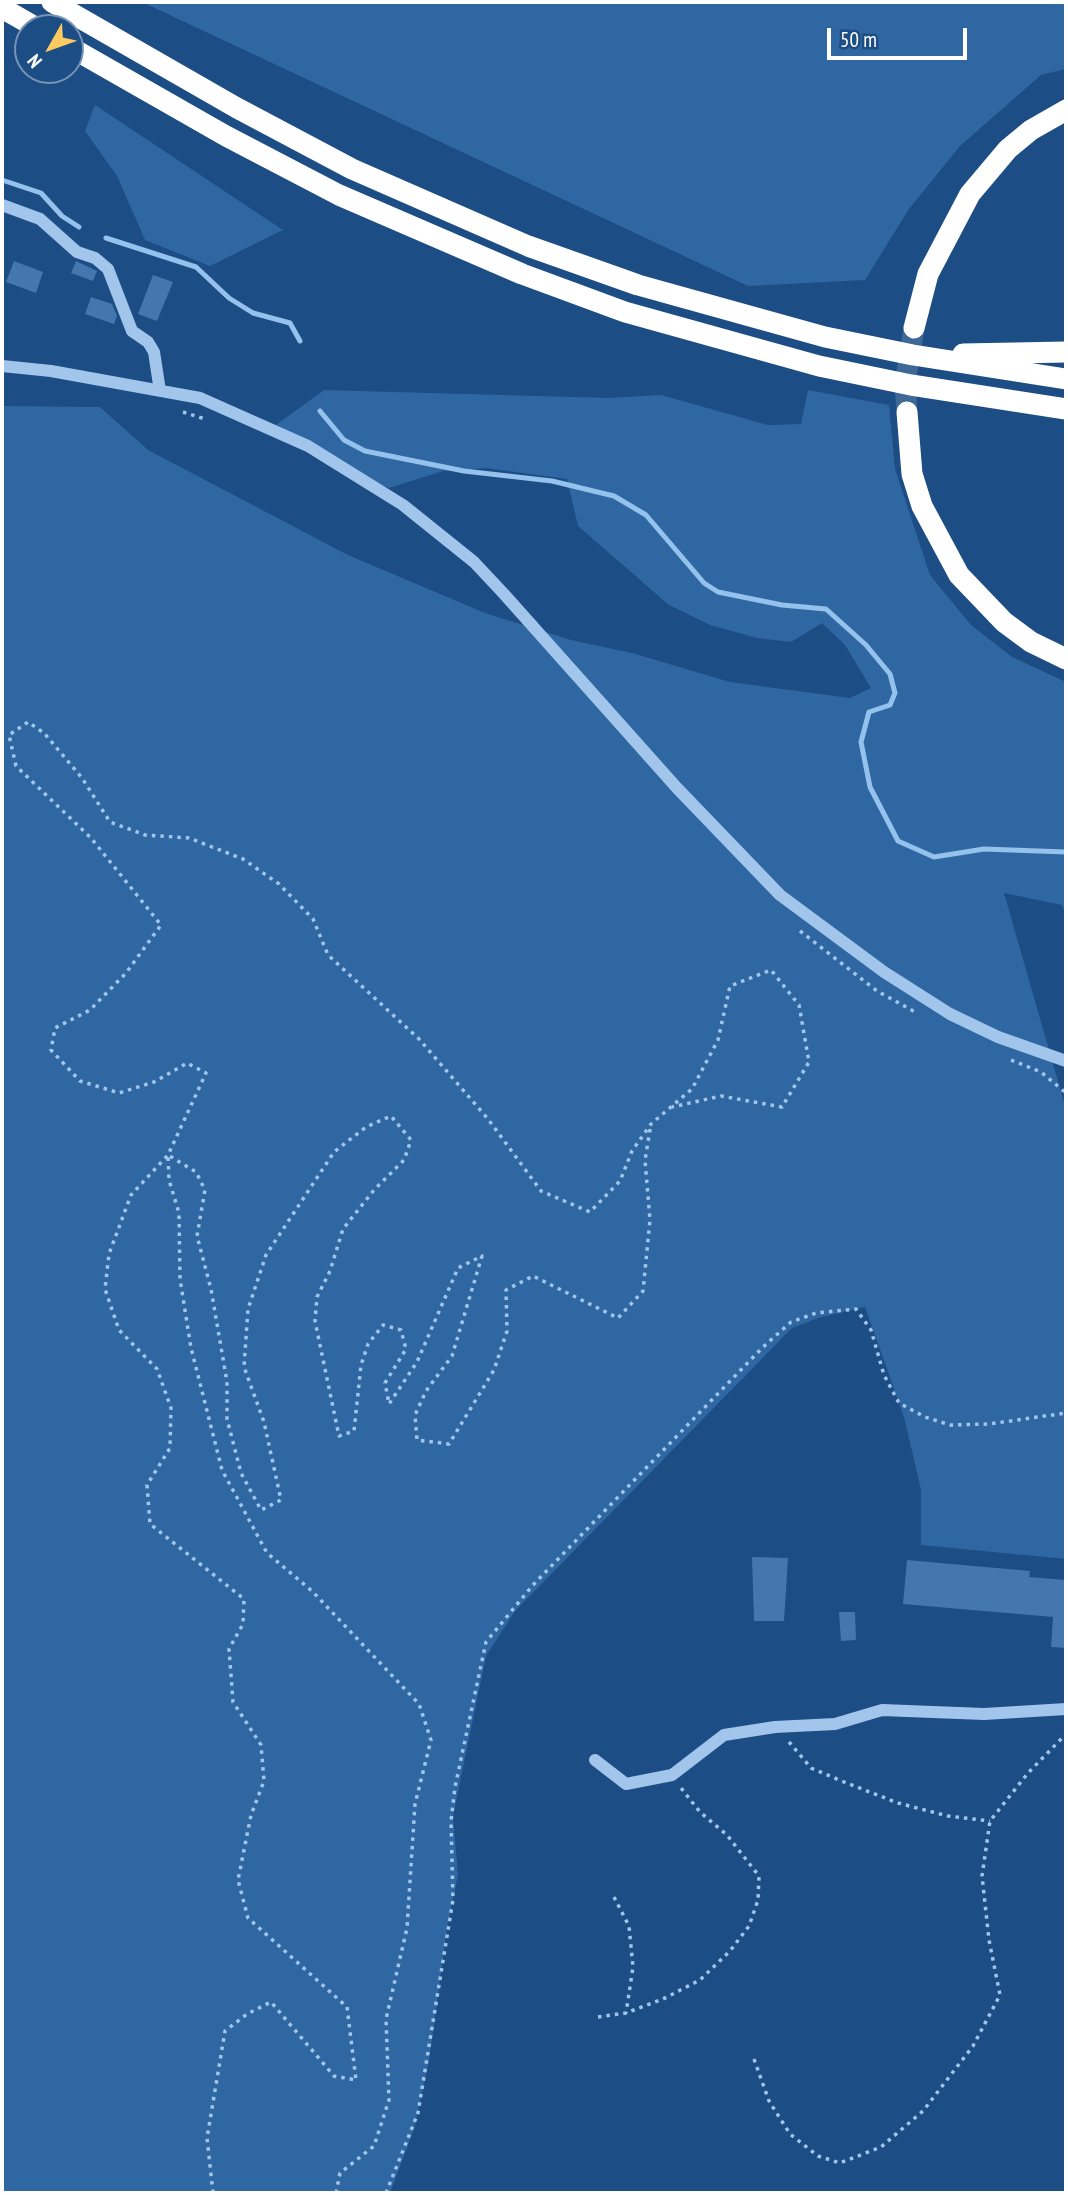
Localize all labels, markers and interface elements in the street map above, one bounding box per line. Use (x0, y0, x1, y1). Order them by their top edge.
north arrow (14, 14, 84, 84)
scale bar (830, 14, 970, 58)
text: 50 m (840, 26, 877, 53)
text: N (22, 50, 47, 73)

